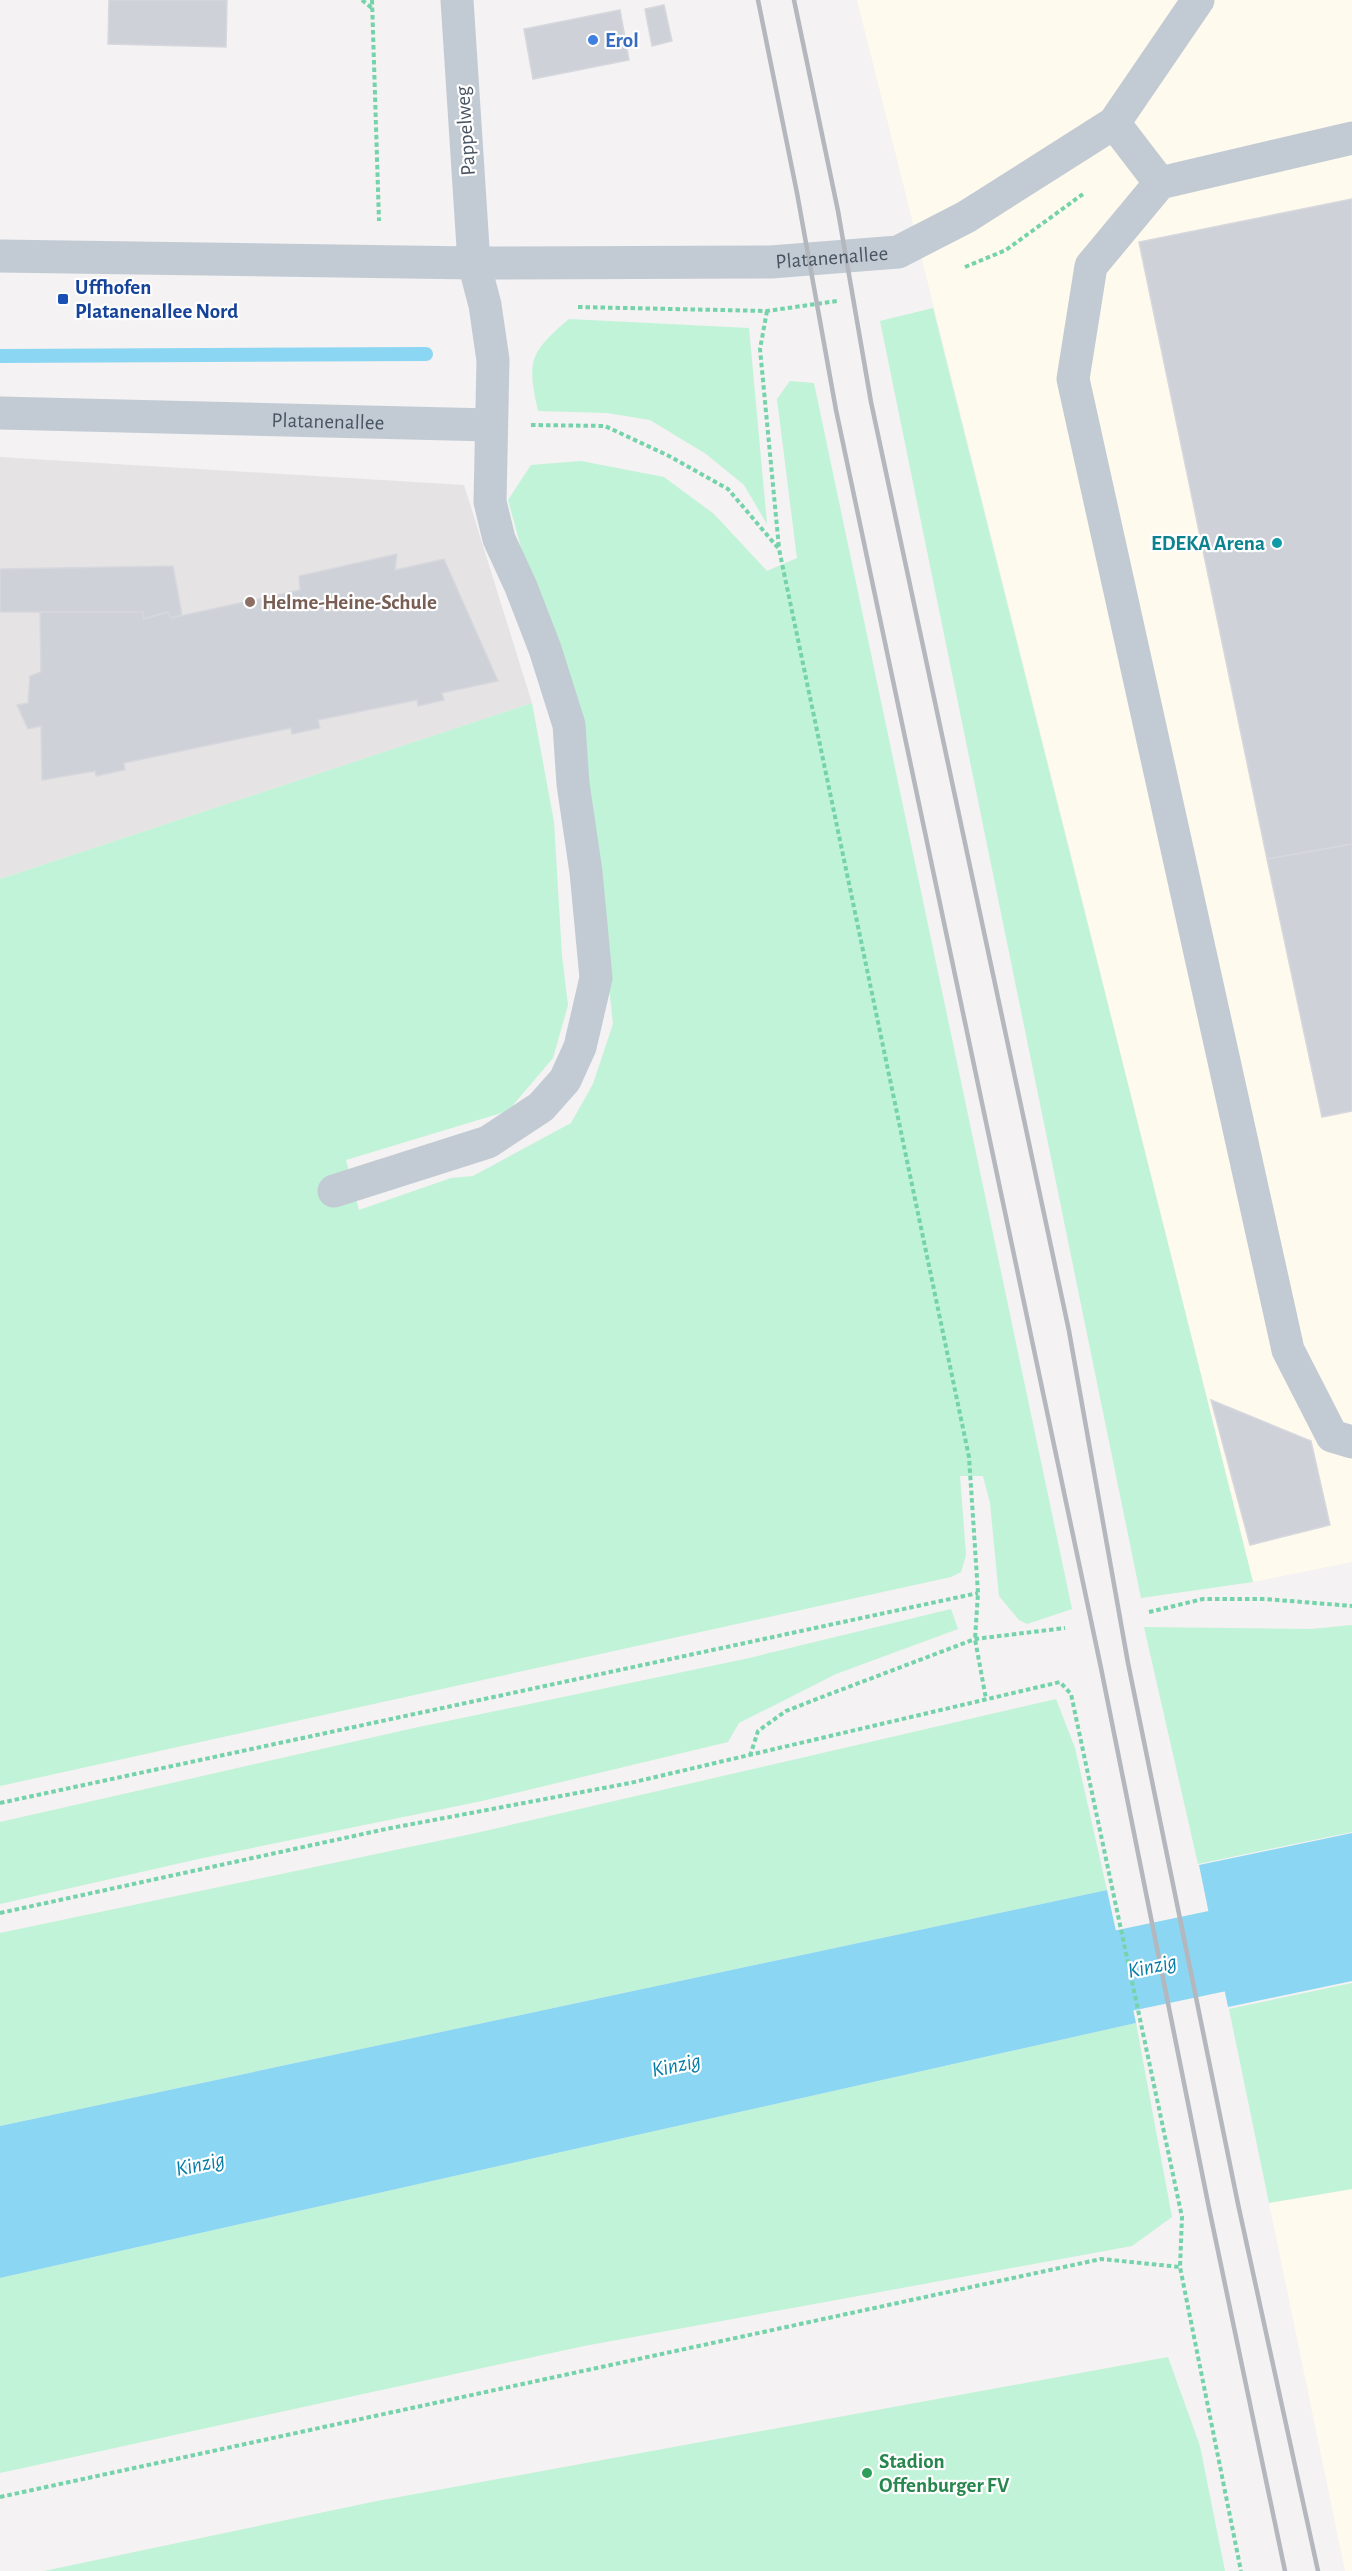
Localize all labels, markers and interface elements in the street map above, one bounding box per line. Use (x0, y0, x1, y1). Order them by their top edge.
place label: Erol (605, 30, 639, 51)
marker: Erol (586, 33, 600, 47)
street label: Pappelweg (452, 85, 479, 177)
street label: Platanenallee (775, 243, 889, 273)
place label: Uffhofen Platanenallee Nord (75, 277, 238, 322)
marker: Uffhofen Platanenallee Nord (56, 292, 70, 306)
street label: Platanenallee (271, 410, 385, 433)
place label: EDEKA Arena (1151, 533, 1265, 554)
marker: EDEKA Arena (1270, 536, 1284, 550)
place label: Helme-Heine-Schule (262, 592, 437, 613)
marker: Helme-Heine-Schule (243, 595, 257, 609)
water label: Kinzig (1125, 1950, 1179, 1982)
water label: Kinzig (649, 2049, 703, 2081)
water label: Kinzig (173, 2148, 227, 2180)
place label: Stadion Offenburger FV (879, 2451, 1010, 2496)
marker: Stadion Offenburger FV (860, 2466, 874, 2480)

